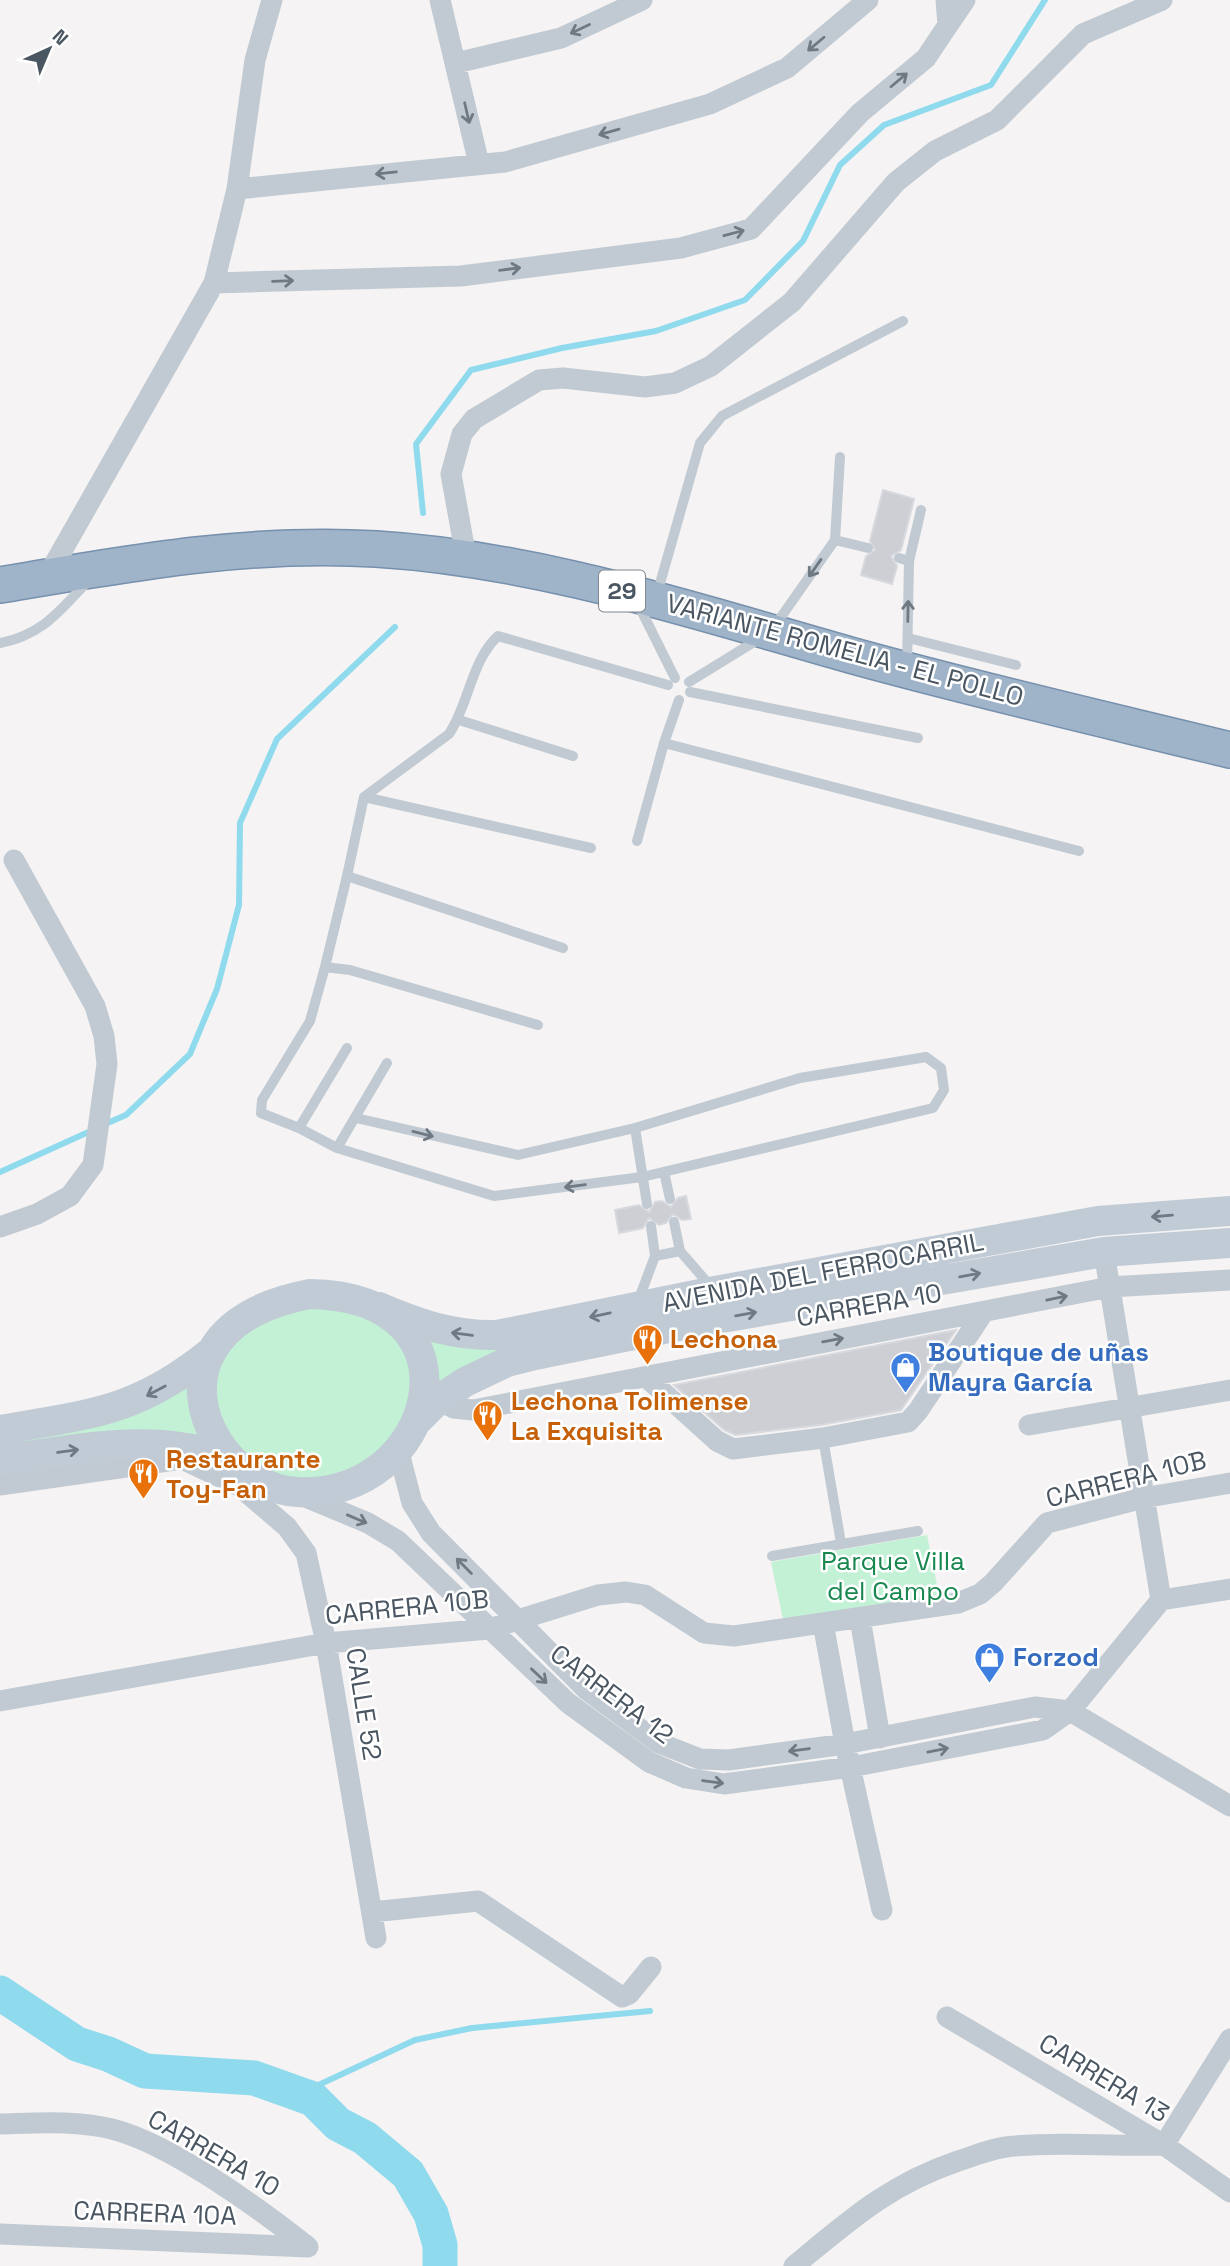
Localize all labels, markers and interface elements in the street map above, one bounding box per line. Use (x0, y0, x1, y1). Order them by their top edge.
north arrow (14, 14, 84, 84)
one-way arrow (570, 23, 591, 36)
text: N (47, 24, 74, 51)
one-way arrow (807, 36, 825, 52)
one-way arrow (890, 73, 908, 88)
one-way arrow (461, 101, 475, 124)
one-way arrow (598, 126, 621, 139)
one-way arrow (375, 167, 398, 180)
one-way arrow (722, 226, 745, 239)
one-way arrow (498, 263, 521, 276)
one-way arrow (271, 275, 294, 288)
one-way arrow (808, 557, 822, 577)
road number: 29 (599, 570, 645, 612)
street label: VARIANTE ROMELIA - EL POLLO (663, 586, 1027, 714)
one-way arrow (902, 599, 915, 622)
one-way arrow (411, 1128, 434, 1141)
one-way arrow (564, 1179, 587, 1192)
one-way arrow (1151, 1210, 1174, 1223)
street label: AVENIDA DEL FERROCARRIL (660, 1224, 986, 1320)
one-way arrow (958, 1268, 981, 1281)
street label: CARRERA 10 (794, 1275, 944, 1335)
one-way arrow (1045, 1290, 1068, 1304)
one-way arrow (734, 1307, 757, 1320)
one-way arrow (589, 1309, 612, 1323)
restaurant icon: Lechona (630, 1322, 664, 1366)
place label: Lechona (670, 1322, 777, 1356)
one-way arrow (451, 1327, 474, 1340)
one-way arrow (821, 1333, 844, 1346)
place label: Boutique de uñas Mayra García (928, 1335, 1149, 1399)
shop icon: Boutique de uñas Mayra García (888, 1350, 922, 1394)
place label: Lechona Tolimense La Exquisita (511, 1384, 749, 1448)
one-way arrow (146, 1385, 167, 1398)
restaurant icon: Lechona Tolimense La Exquisita (471, 1399, 505, 1443)
place label: Restaurante Toy-Fan (166, 1442, 320, 1506)
street label: CARRERA 10B (1042, 1443, 1210, 1515)
one-way arrow (56, 1444, 78, 1457)
restaurant icon: Restaurante Toy-Fan (126, 1457, 160, 1501)
one-way arrow (346, 1513, 367, 1526)
park label: Parque Villa del Campo (821, 1544, 965, 1608)
one-way arrow (455, 1557, 472, 1574)
street label: CARRERA 10B (324, 1582, 490, 1632)
street label: CARRERA 12 (543, 1636, 681, 1752)
shop icon: Forzod (973, 1640, 1007, 1684)
place label: Forzod (1013, 1640, 1099, 1674)
street label: CALLE 52 (338, 1645, 390, 1763)
one-way arrow (530, 1667, 547, 1684)
one-way arrow (926, 1743, 949, 1757)
one-way arrow (788, 1744, 811, 1757)
one-way arrow (701, 1775, 724, 1788)
street label: CARRERA 13 (1033, 2026, 1175, 2130)
street label: CARRERA 10 (142, 2102, 286, 2204)
street label: CARRERA 10A (73, 2193, 237, 2233)

